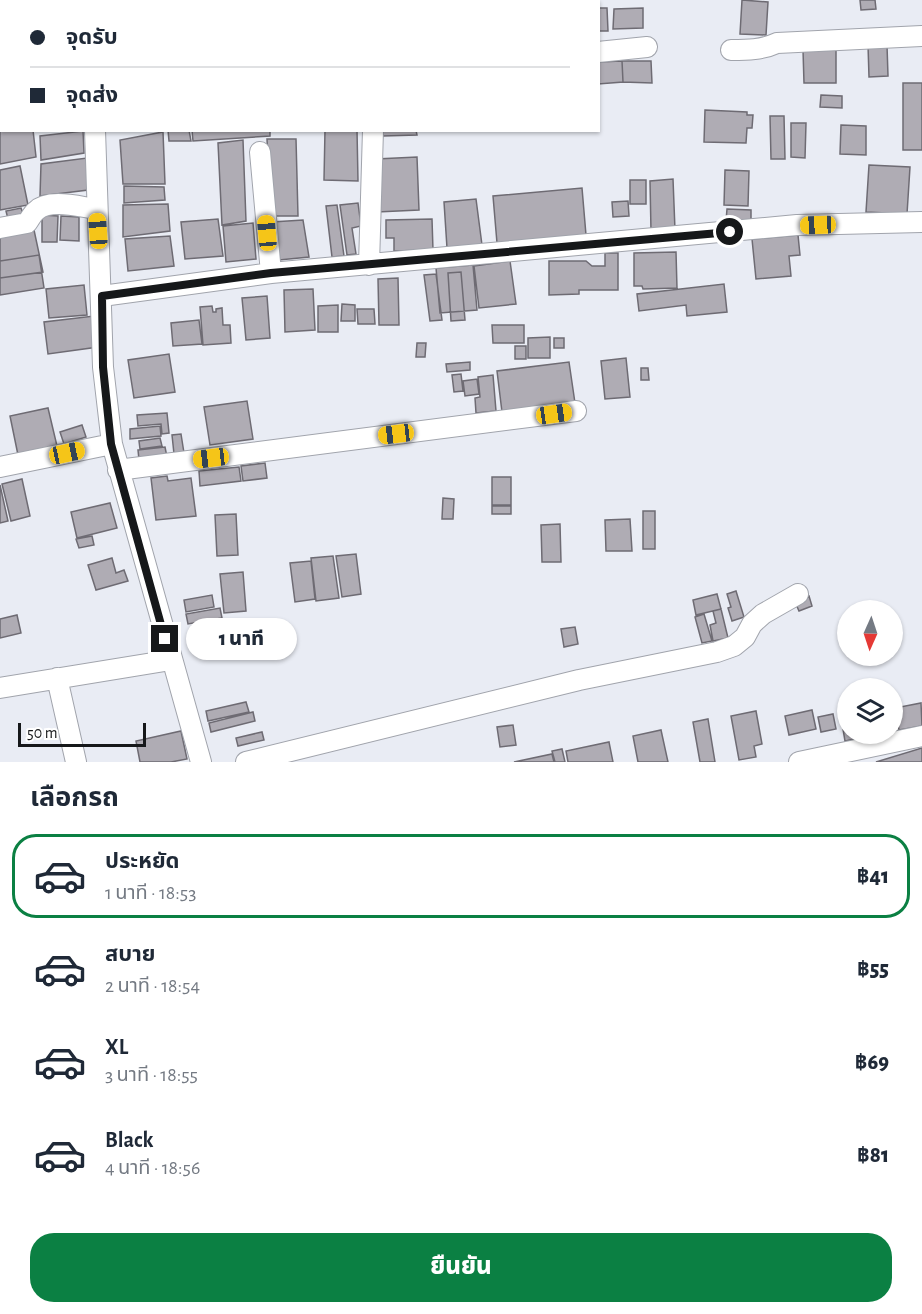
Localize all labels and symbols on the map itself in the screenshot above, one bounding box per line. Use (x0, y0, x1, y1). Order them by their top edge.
car (88, 212, 108, 250)
car (256, 214, 278, 252)
car (800, 215, 836, 235)
route start (716, 218, 743, 245)
car (535, 403, 573, 425)
car (377, 423, 415, 445)
car (48, 440, 86, 466)
car (192, 447, 230, 469)
north arrow (837, 600, 903, 666)
callout: 1 นาที (186, 618, 297, 660)
route end (151, 625, 178, 652)
scale bar (18, 720, 146, 748)

